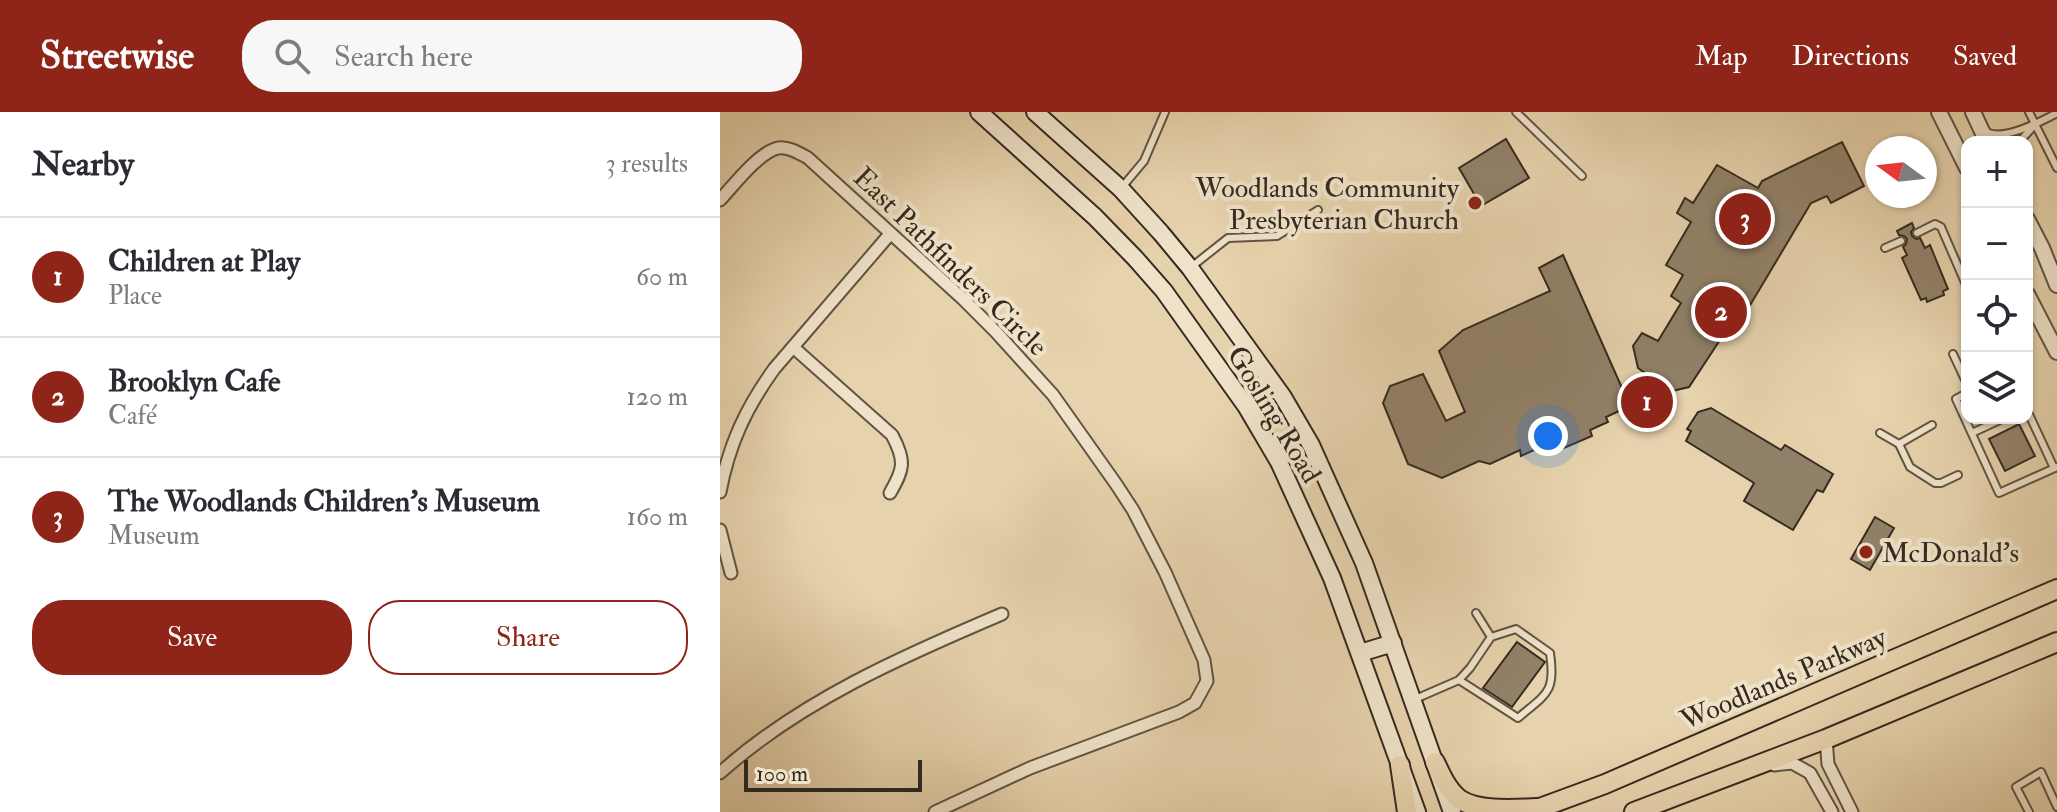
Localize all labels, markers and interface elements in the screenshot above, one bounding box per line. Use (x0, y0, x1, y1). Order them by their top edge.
search box (242, 20, 802, 92)
text: Streetwise (40, 32, 194, 80)
icon: search (270, 34, 314, 78)
text: Search here (334, 38, 473, 75)
text: Map (1695, 39, 1748, 74)
text: Directions (1792, 39, 1909, 74)
text: Saved (1953, 39, 2017, 74)
north arrow (1865, 136, 1937, 208)
map controls (1961, 136, 2033, 424)
button: + (1961, 136, 2033, 208)
text: Nearby (32, 143, 134, 186)
text: 3 results (606, 148, 688, 180)
street label: East Pathfinders Circle (846, 160, 1055, 364)
place label: Woodlands Community Presbyterian Church (1194, 171, 1460, 238)
pin: 3 (1719, 189, 1771, 249)
marker: Woodlands Community Presbyterian Church (1466, 194, 1484, 212)
button: − (1961, 208, 2033, 280)
text: Children at Play (108, 243, 300, 280)
text: 1 (53, 261, 63, 293)
text: 60 m (636, 261, 688, 293)
text: Place (108, 280, 162, 312)
button: locate (1961, 280, 2033, 352)
pin: 2 (1695, 282, 1747, 342)
street label: Gosling Road (1219, 340, 1328, 490)
button: layers (1961, 352, 2033, 424)
text: Brooklyn Cafe (108, 363, 281, 400)
pin: 1 (1621, 372, 1673, 432)
text: 2 (51, 381, 65, 413)
text: 120 m (627, 381, 688, 413)
text: Café (108, 400, 157, 432)
your location (1528, 416, 1568, 456)
text: The Woodlands Children's Museum (108, 483, 540, 520)
text: 3 (53, 501, 63, 533)
text: 160 m (627, 501, 688, 533)
text: Museum (108, 520, 200, 552)
place label: McDonald's (1882, 536, 2019, 571)
marker: McDonald's (1857, 543, 1875, 561)
button: Save (32, 600, 352, 675)
button: Share (368, 600, 688, 675)
street label: Woodlands Parkway (1674, 620, 1893, 739)
scale bar (744, 756, 922, 792)
text: 100 m (756, 760, 808, 788)

